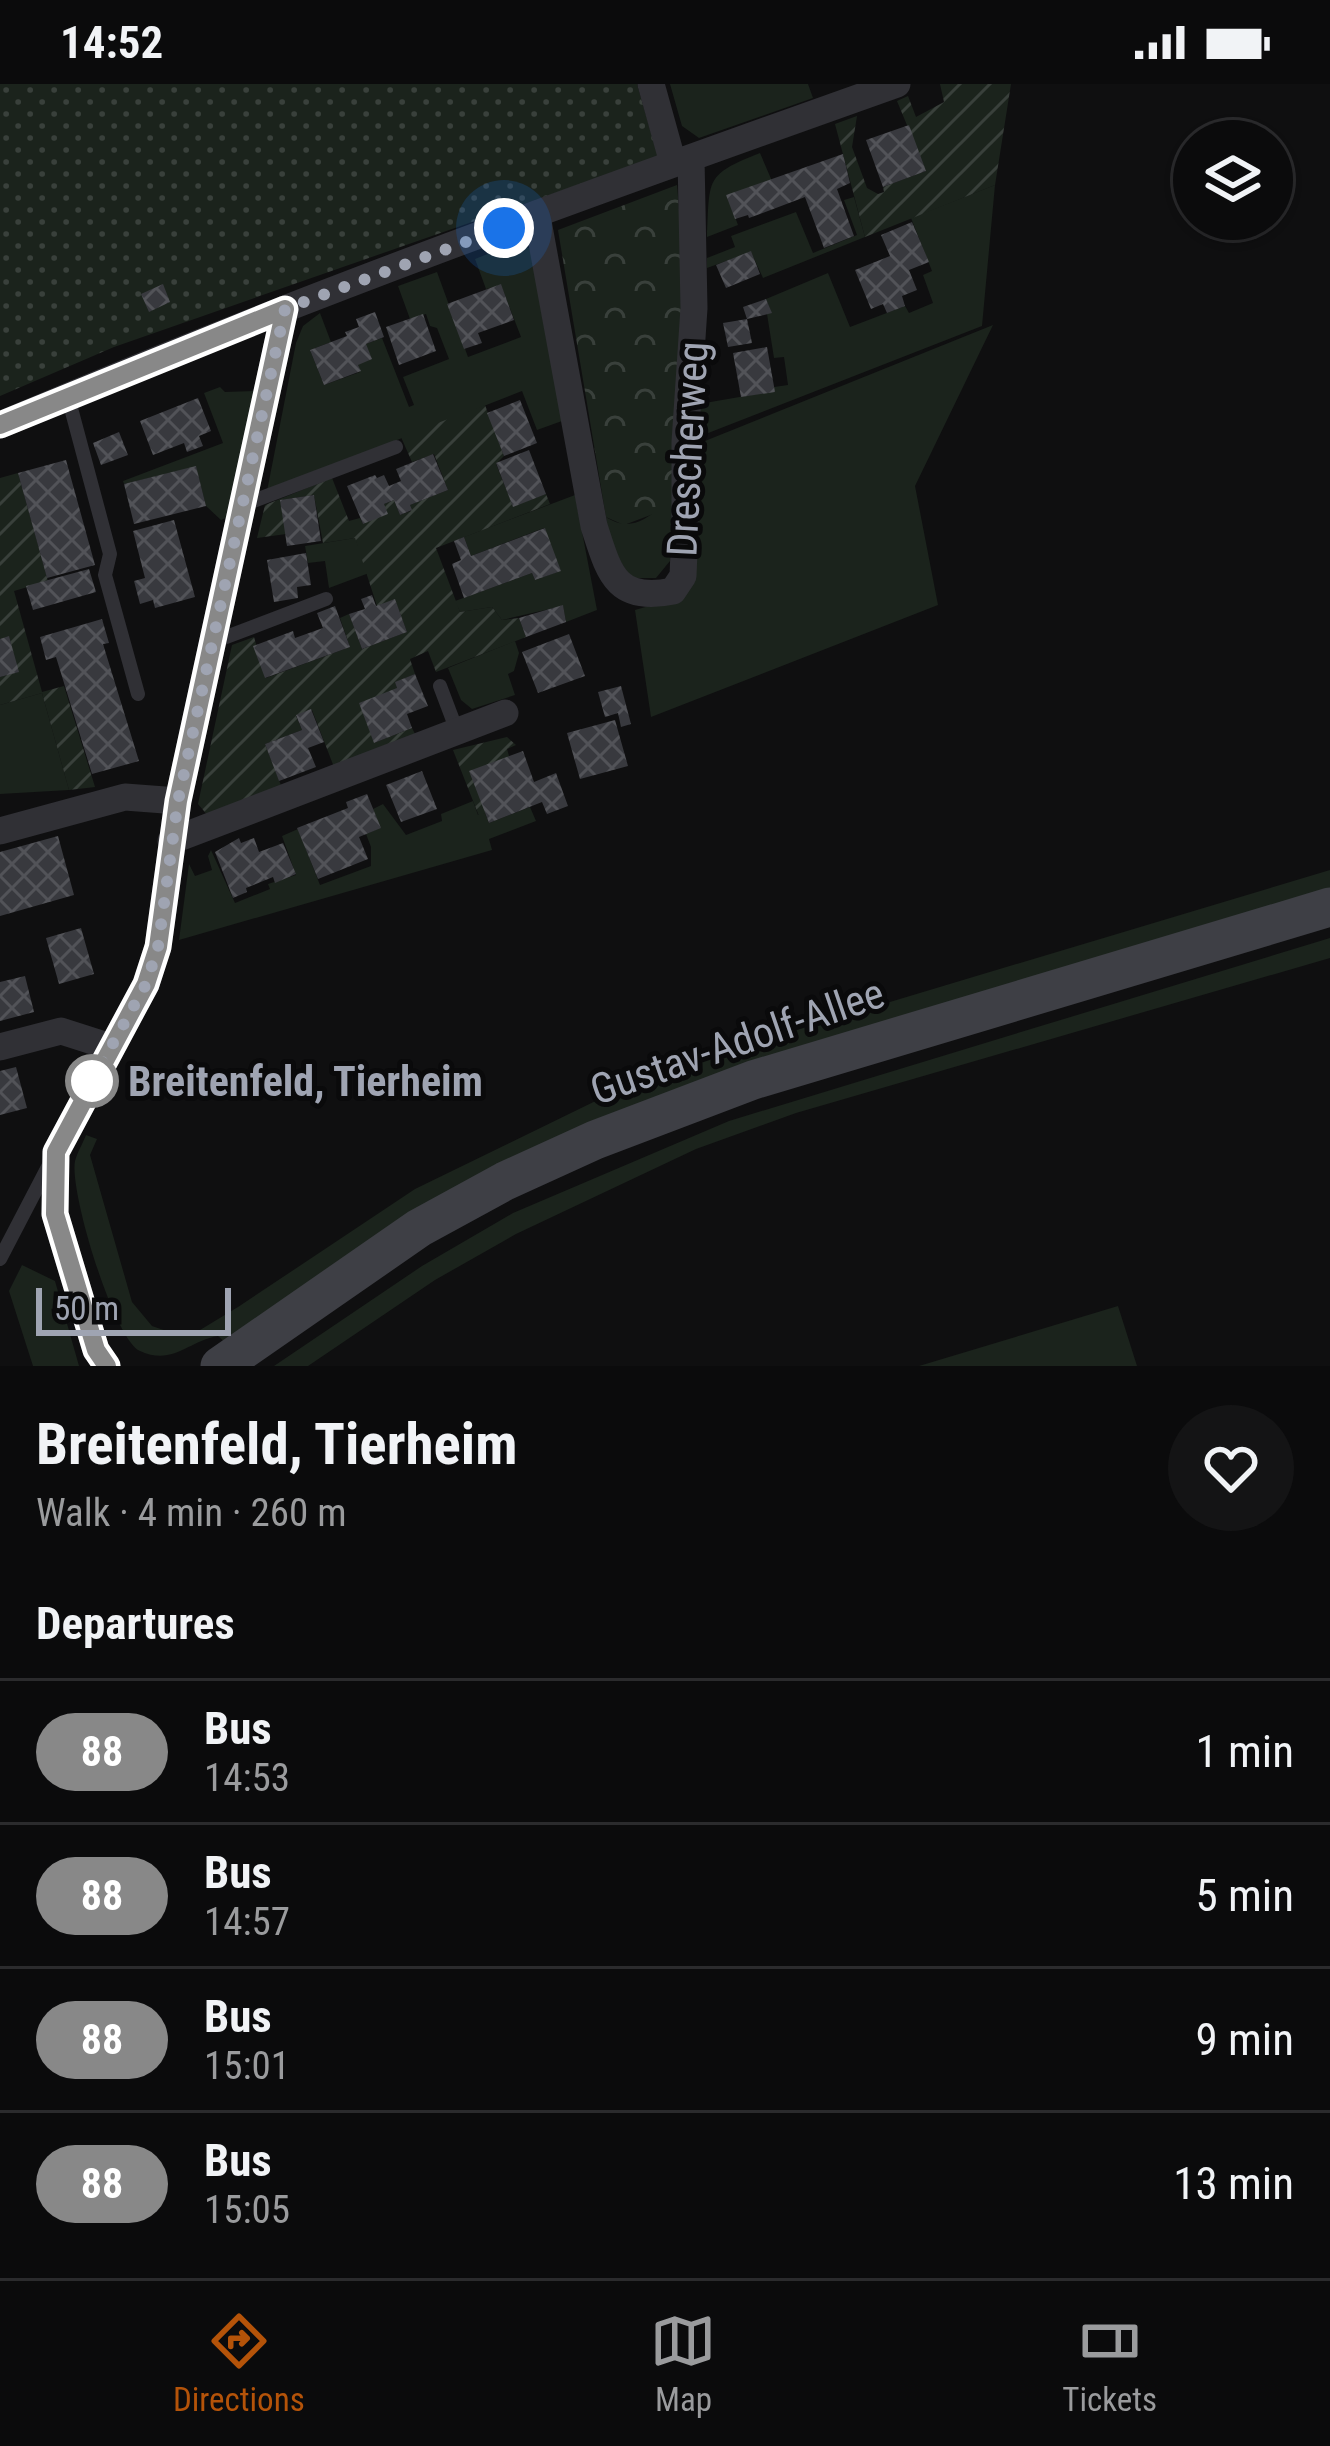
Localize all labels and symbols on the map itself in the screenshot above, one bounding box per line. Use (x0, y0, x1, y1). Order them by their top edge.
your location (474, 198, 534, 258)
street label: Drescherweg (657, 340, 718, 558)
street label: Gustav-Adolf-Allee (584, 968, 890, 1115)
marker: Breitenfeld, Tierheim (67, 1056, 117, 1106)
place label: Breitenfeld, Tierheim (128, 1057, 483, 1106)
scale bar (36, 1282, 231, 1335)

